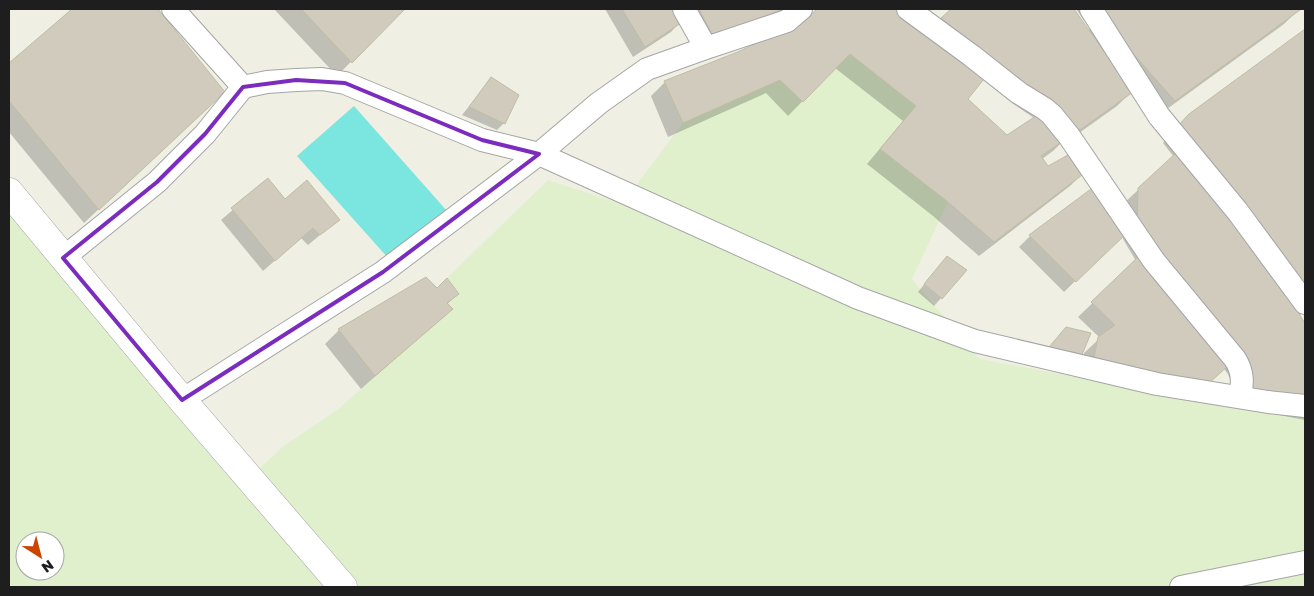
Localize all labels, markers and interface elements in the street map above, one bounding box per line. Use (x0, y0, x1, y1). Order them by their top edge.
north arrow (15, 531, 65, 581)
text: N (39, 557, 57, 577)

